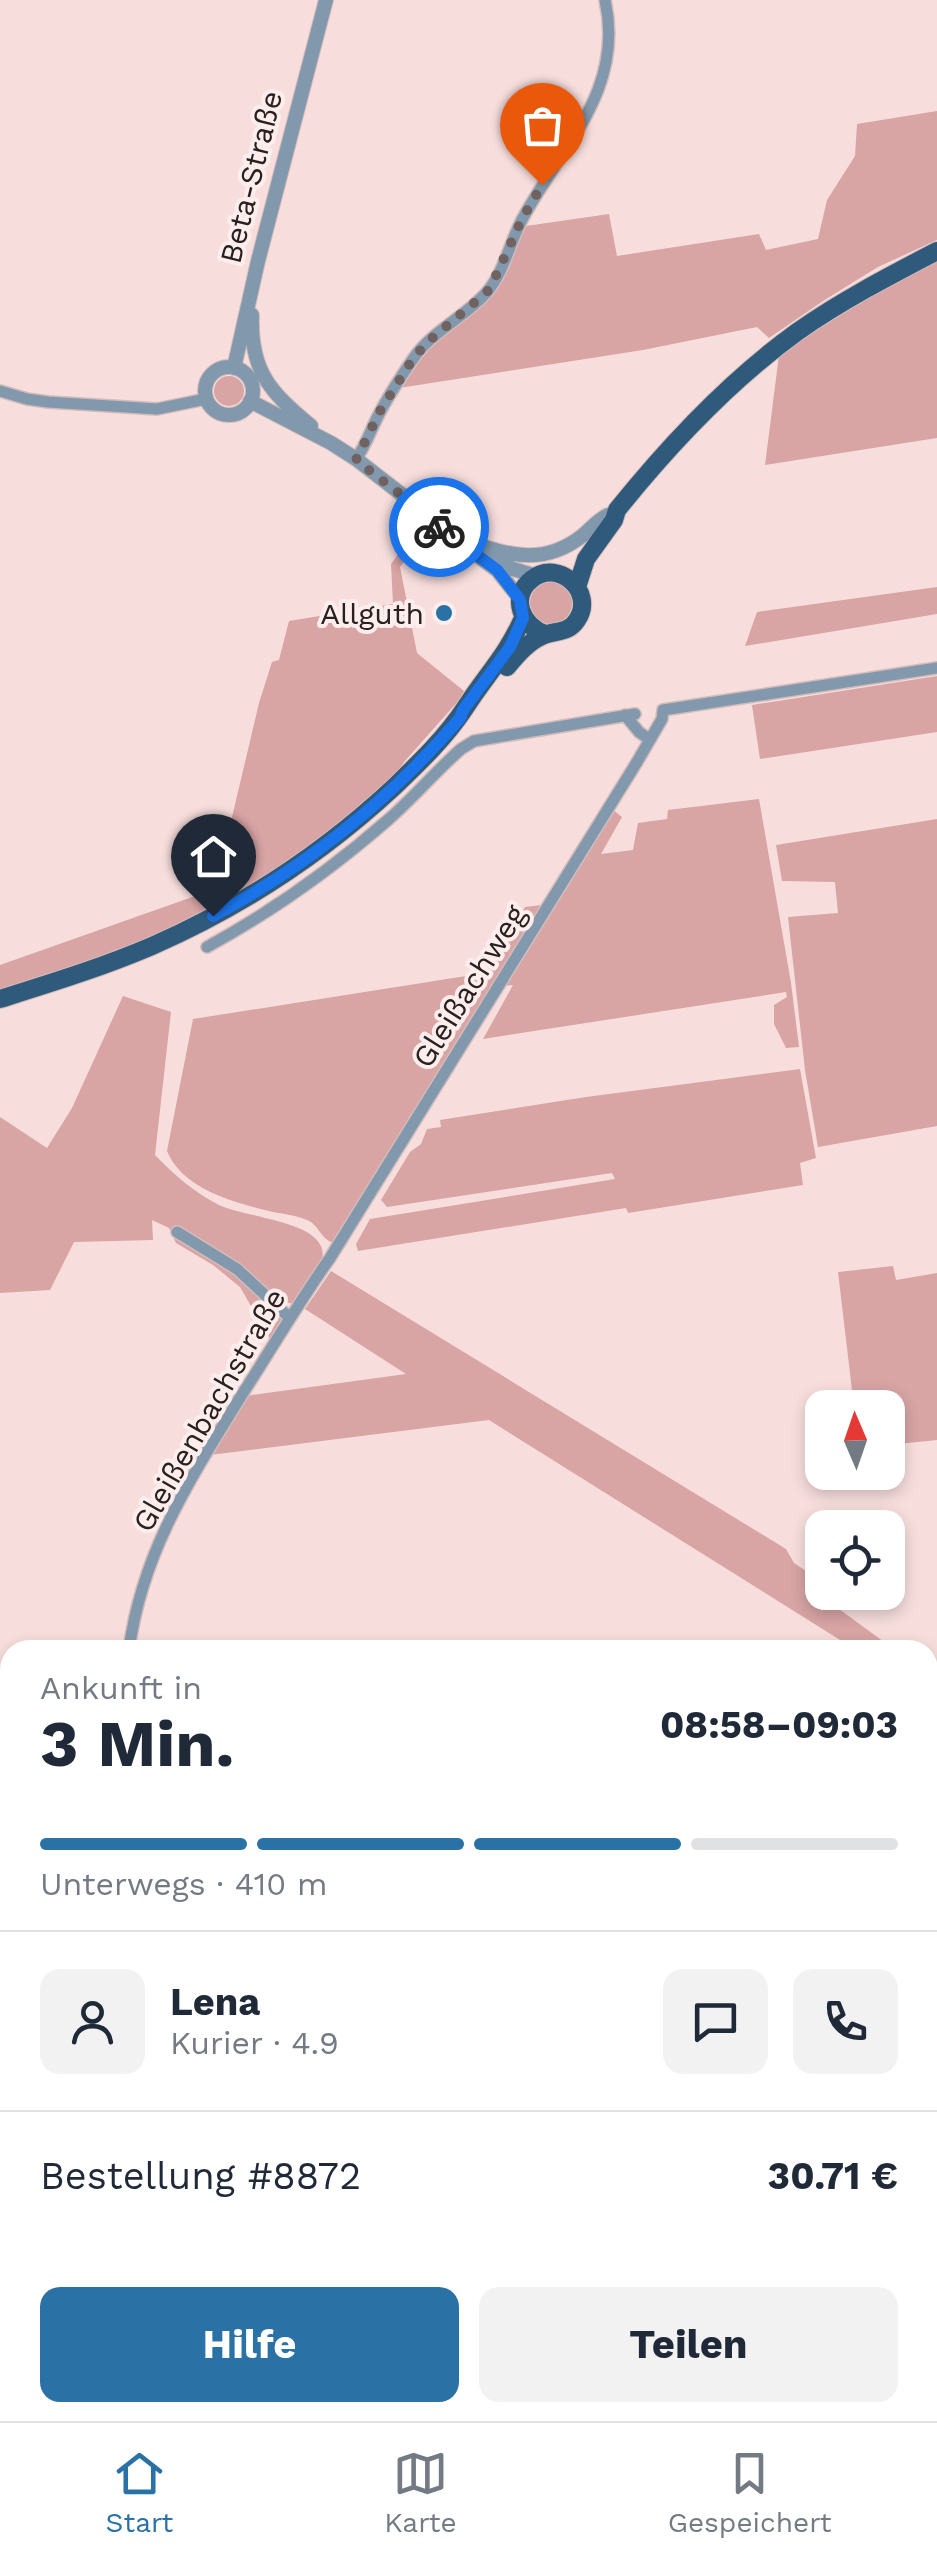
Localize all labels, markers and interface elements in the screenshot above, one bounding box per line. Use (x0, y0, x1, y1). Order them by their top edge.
pin (500, 83, 585, 186)
street label: Beta-Straße (213, 87, 289, 267)
icon: bag (515, 98, 570, 153)
courier (389, 477, 489, 577)
icon: bike (412, 500, 467, 555)
place label: Allguth (320, 596, 424, 631)
marker: Allguth (433, 602, 455, 624)
pin (171, 814, 256, 917)
icon: home (186, 829, 241, 884)
street label: Gleißachweg (405, 898, 533, 1074)
street label: Gleißenbachstraße (125, 1282, 293, 1538)
north arrow (805, 1390, 905, 1490)
map controls (805, 1390, 905, 1610)
button: locate (805, 1510, 905, 1610)
text: Ankunft in (40, 1669, 202, 1707)
text: 08:58–09:03 (660, 1703, 898, 1747)
text: 3 Min. (40, 1706, 234, 1782)
text: Unterwegs · 410 m (40, 1865, 328, 1903)
button: person (40, 1969, 145, 2074)
button: chat (663, 1969, 768, 2074)
button: phone (793, 1969, 898, 2074)
text: Lena (170, 1980, 260, 2024)
text: Kurier · 4.9 (170, 2024, 339, 2062)
text: Bestellung #8872 (40, 2154, 361, 2198)
text: 30.71 € (768, 2154, 898, 2198)
button: Hilfe (40, 2287, 459, 2402)
button: Teilen (479, 2287, 898, 2402)
tab: Start (106, 2446, 173, 2539)
tab: Karte (384, 2446, 457, 2539)
tab: Gespeichert (668, 2446, 832, 2539)

